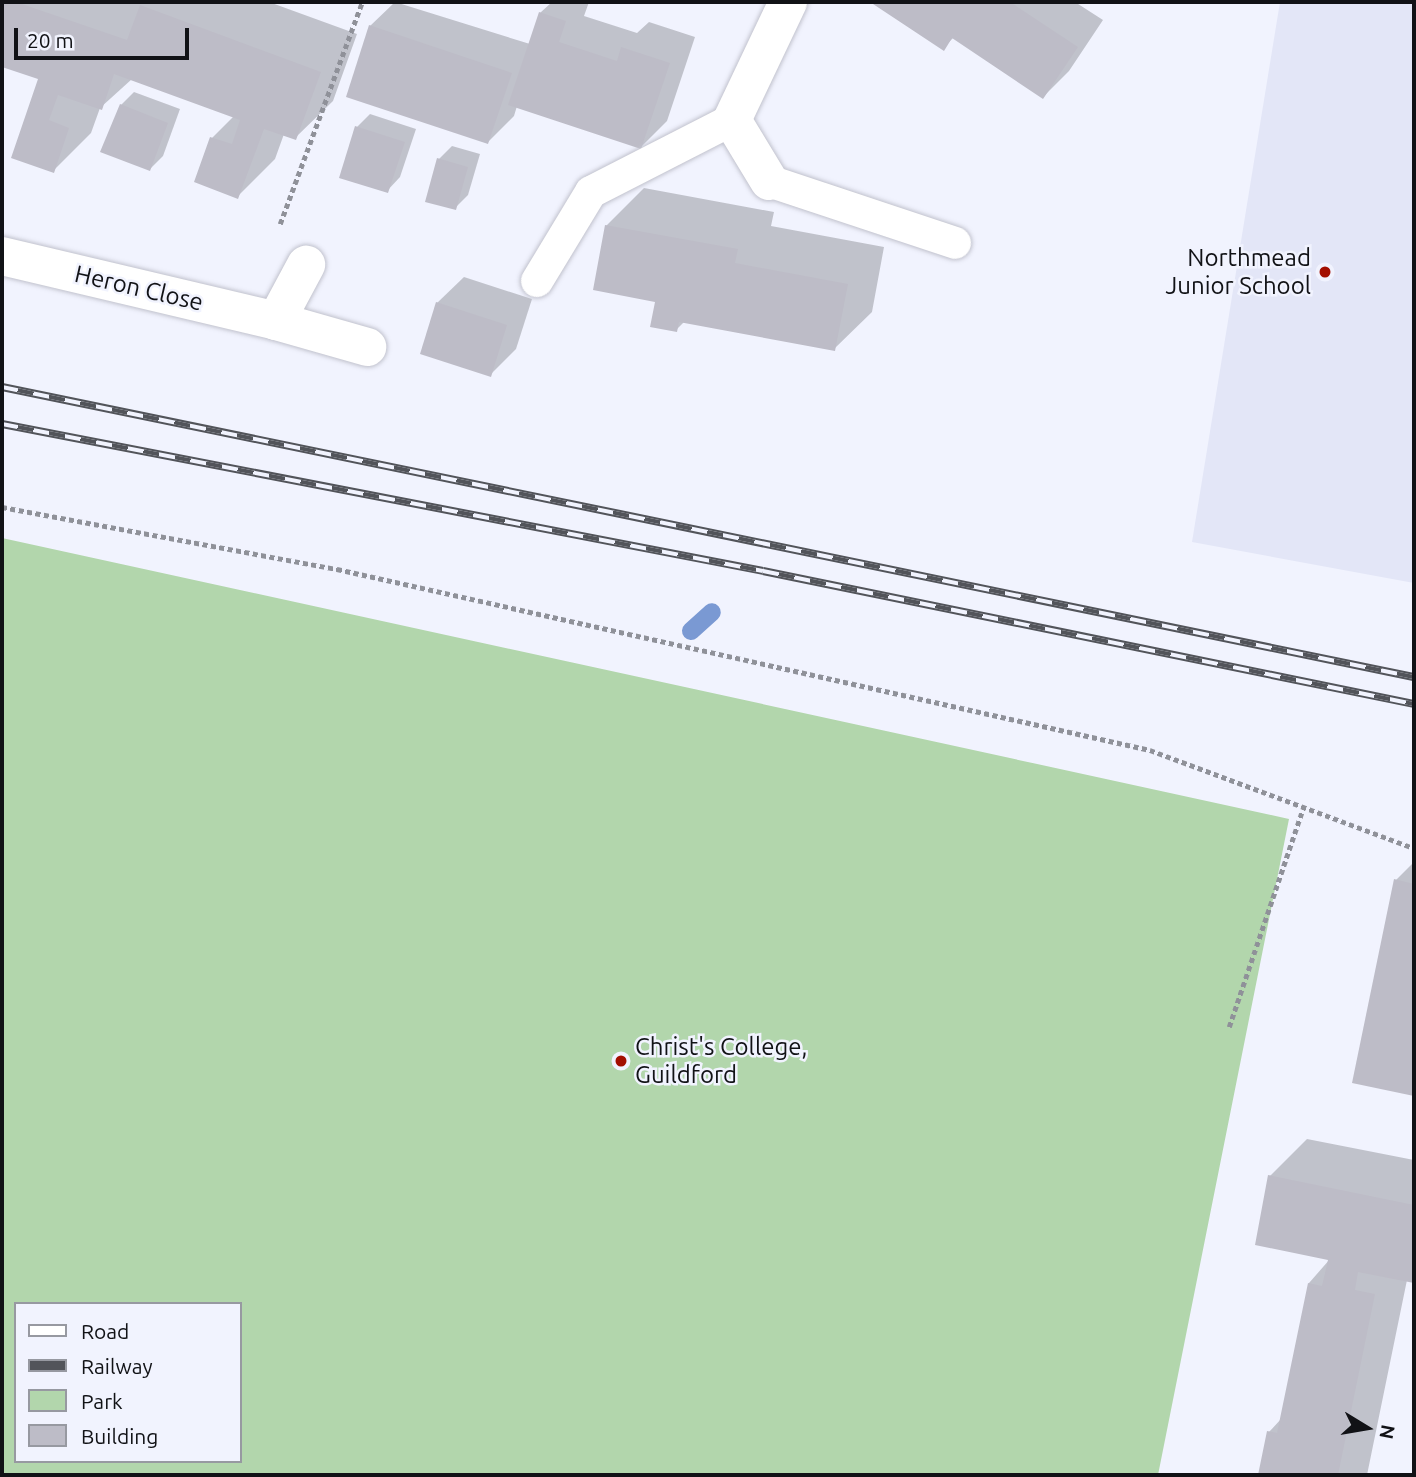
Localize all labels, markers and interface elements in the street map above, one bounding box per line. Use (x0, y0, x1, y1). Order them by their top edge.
scale bar (18, 14, 192, 58)
text: 20 m (27, 28, 74, 52)
place label: Northmead Junior School (1166, 244, 1311, 300)
street label: Heron Close (72, 259, 206, 317)
marker: Northmead Junior School (1317, 264, 1333, 280)
place label: Christ's College, Guildford (635, 1033, 807, 1089)
marker: Christ's College, Guildford (613, 1053, 629, 1069)
legend (14, 1302, 242, 1463)
text: Road (81, 1319, 129, 1343)
text: Railway (81, 1354, 153, 1378)
text: Park (81, 1389, 123, 1413)
north arrow (1332, 1393, 1402, 1463)
text: N (1375, 1423, 1400, 1441)
text: Building (81, 1424, 158, 1448)

